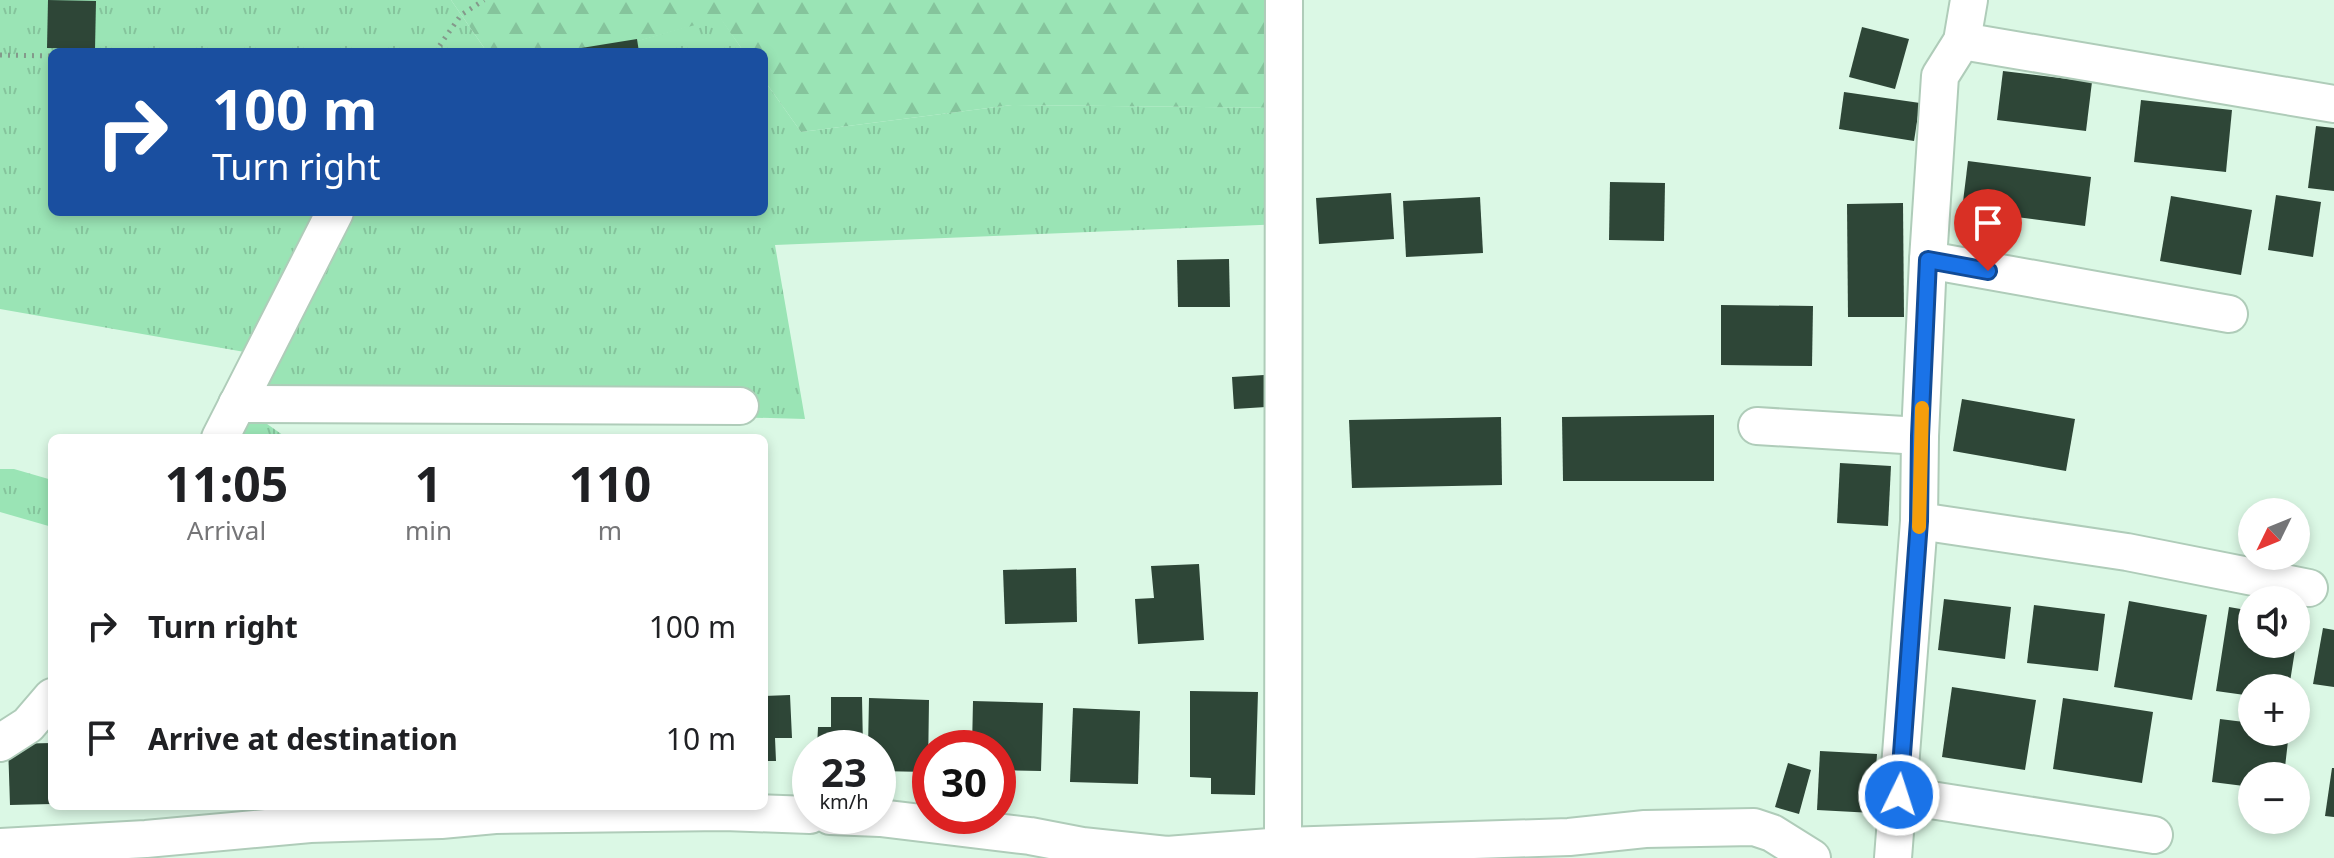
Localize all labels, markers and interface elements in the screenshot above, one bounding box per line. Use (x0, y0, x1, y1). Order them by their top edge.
text: 100 m (212, 70, 377, 146)
icon: right (80, 80, 184, 184)
text: Turn right (212, 142, 380, 191)
pin (1954, 189, 2022, 271)
icon: arrive (1966, 201, 2010, 245)
text: 11:05 (165, 451, 288, 516)
text: 1 (415, 451, 442, 516)
text: 110 (569, 451, 651, 516)
north arrow (2238, 498, 2310, 570)
map controls (2238, 498, 2310, 834)
text: Arrival (187, 512, 266, 548)
text: min (405, 512, 452, 548)
text: m (598, 512, 622, 548)
button: sound (2238, 586, 2310, 658)
icon: right (80, 604, 124, 648)
text: Turn right (148, 606, 298, 647)
text: 100 m (649, 606, 736, 647)
button: + (2238, 674, 2310, 746)
icon: arrive (80, 716, 124, 760)
text: Arrive at destination (148, 718, 458, 759)
text: 10 m (666, 718, 736, 759)
speed limit sign: 30 (912, 730, 1016, 834)
text: 23 (821, 744, 867, 799)
position arrow (1857, 753, 1941, 837)
button: − (2238, 762, 2310, 834)
text: km/h (819, 788, 869, 815)

